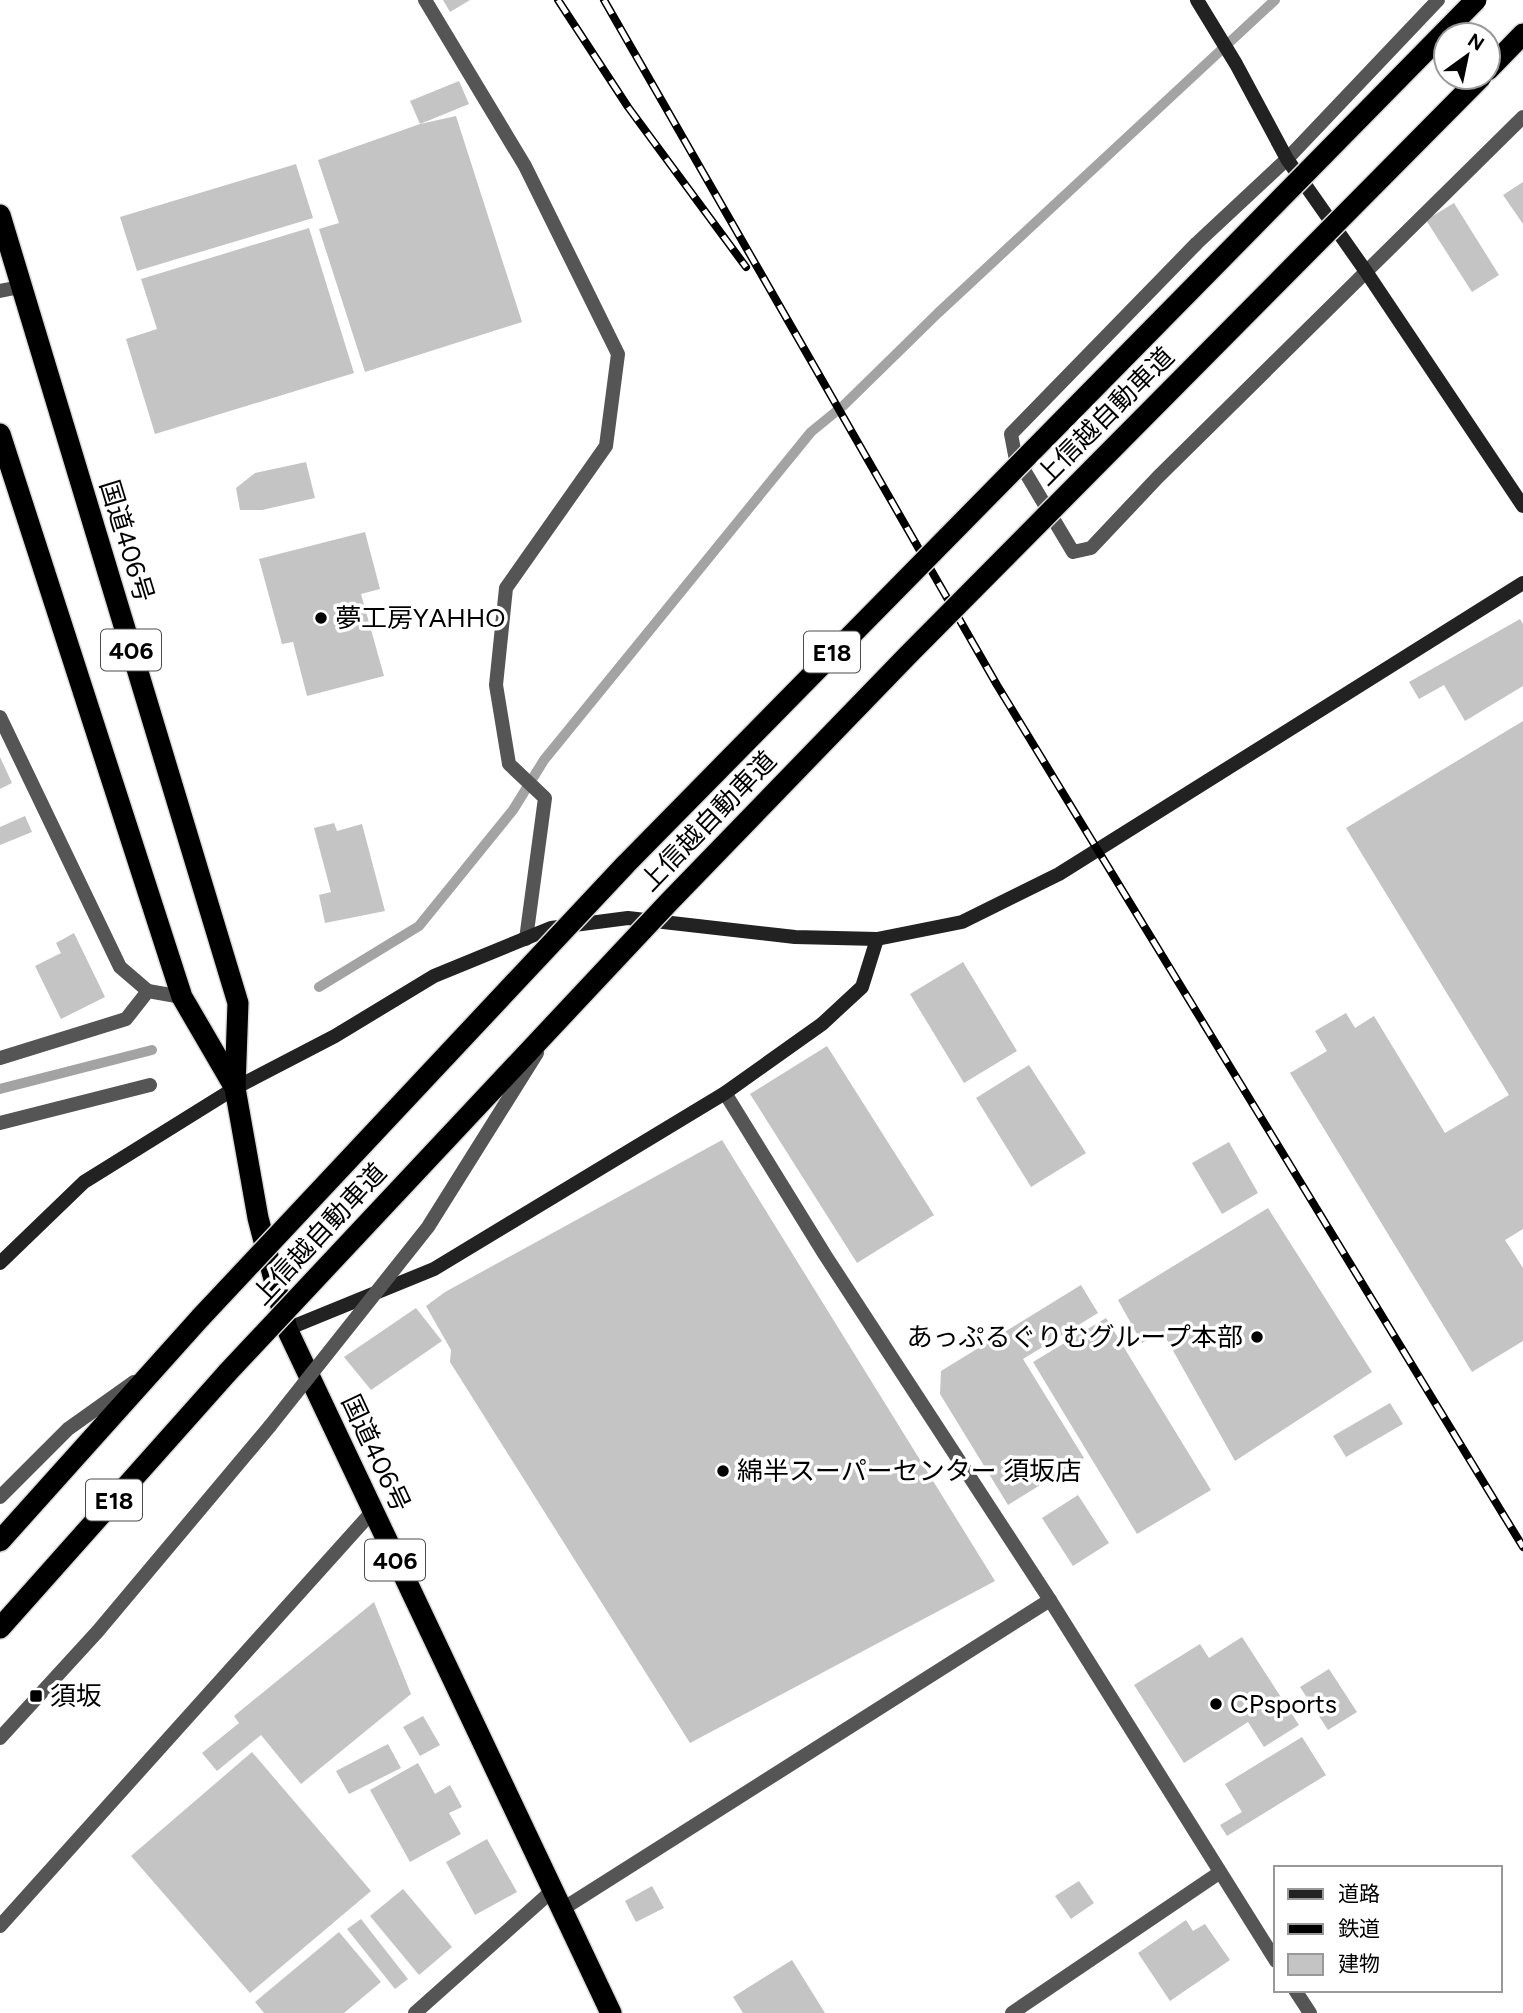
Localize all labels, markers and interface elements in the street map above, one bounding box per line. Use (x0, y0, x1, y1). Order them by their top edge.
north arrow (1432, 21, 1502, 91)
text: N (1464, 29, 1488, 56)
street label: 上信越自動車道 (1029, 340, 1181, 492)
street label: 国道406号 (93, 476, 161, 606)
place label: 夢工房YAHHO (335, 602, 506, 634)
marker: 夢工房YAHHO (313, 610, 329, 626)
road number: 406 (101, 630, 161, 670)
road number: E18 (804, 632, 860, 672)
street label: 上信越自動車道 (633, 744, 783, 898)
street label: 上信越自動車道 (245, 1157, 393, 1311)
place label: あっぷるぐりむグループ本部 (907, 1321, 1243, 1353)
marker: あっぷるぐりむグループ本部 (1249, 1329, 1265, 1345)
street label: 国道406号 (335, 1389, 417, 1517)
place label: 綿半スーパーセンター 須坂店 (737, 1455, 1081, 1487)
marker: 綿半スーパーセンター 須坂店 (715, 1463, 731, 1479)
road number: E18 (86, 1480, 142, 1520)
road number: 406 (365, 1540, 425, 1580)
place label: 須坂 (50, 1680, 102, 1712)
marker: 須坂 (28, 1688, 44, 1704)
place label: CPsports (1230, 1688, 1337, 1720)
marker: CPsports (1208, 1696, 1224, 1712)
legend (1274, 1866, 1502, 1992)
text: 道路 (1338, 1881, 1380, 1906)
text: 鉄道 (1338, 1916, 1380, 1941)
text: 建物 (1338, 1951, 1380, 1976)

